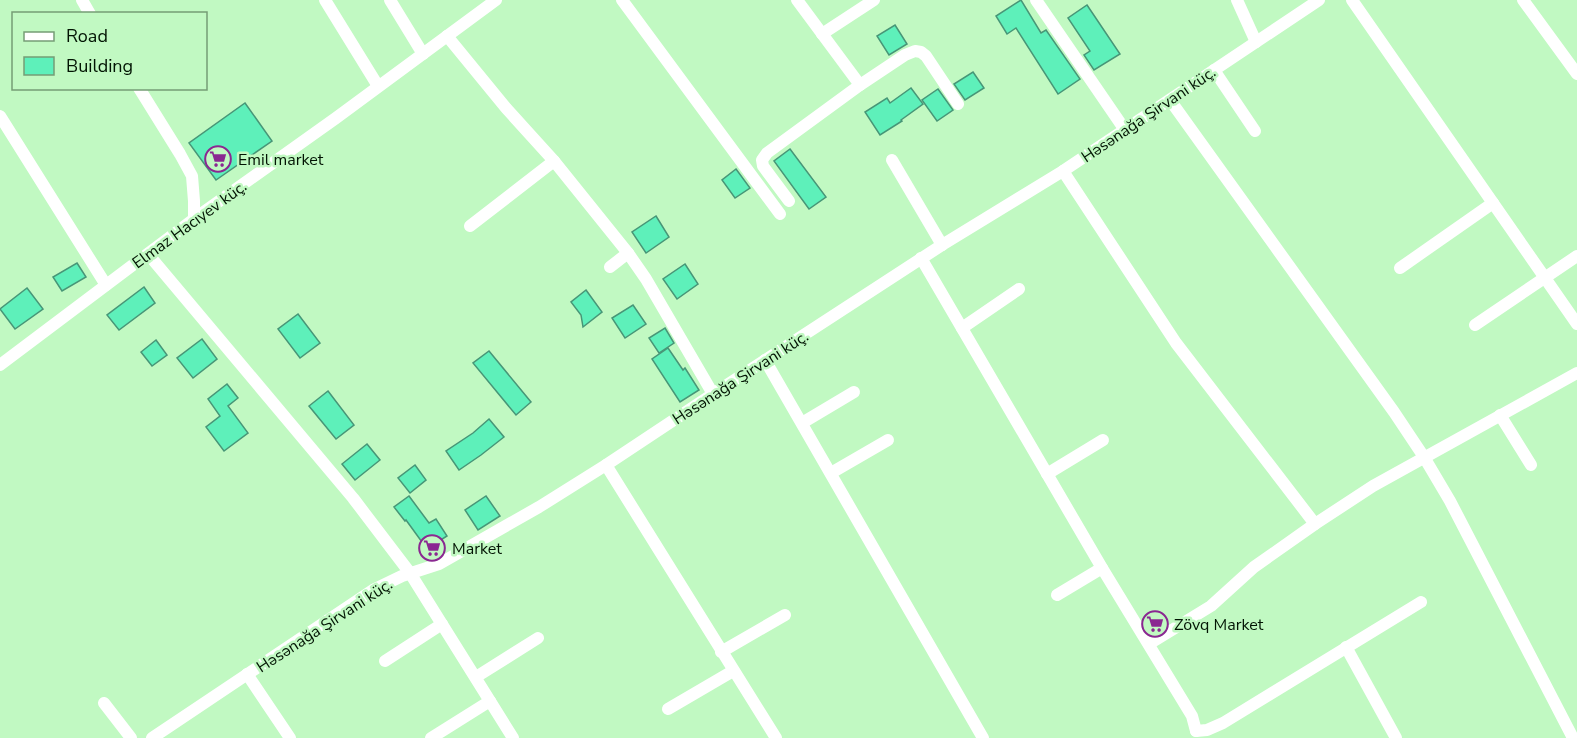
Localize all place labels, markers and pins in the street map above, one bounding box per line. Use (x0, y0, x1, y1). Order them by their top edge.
supermarket icon: Emil market (203, 144, 233, 174)
place label: Emil market (238, 149, 324, 171)
supermarket icon: Market (417, 533, 447, 563)
place label: Market (452, 538, 502, 560)
supermarket icon: Zövq Market (1140, 609, 1170, 639)
place label: Zövq Market (1174, 614, 1264, 636)

